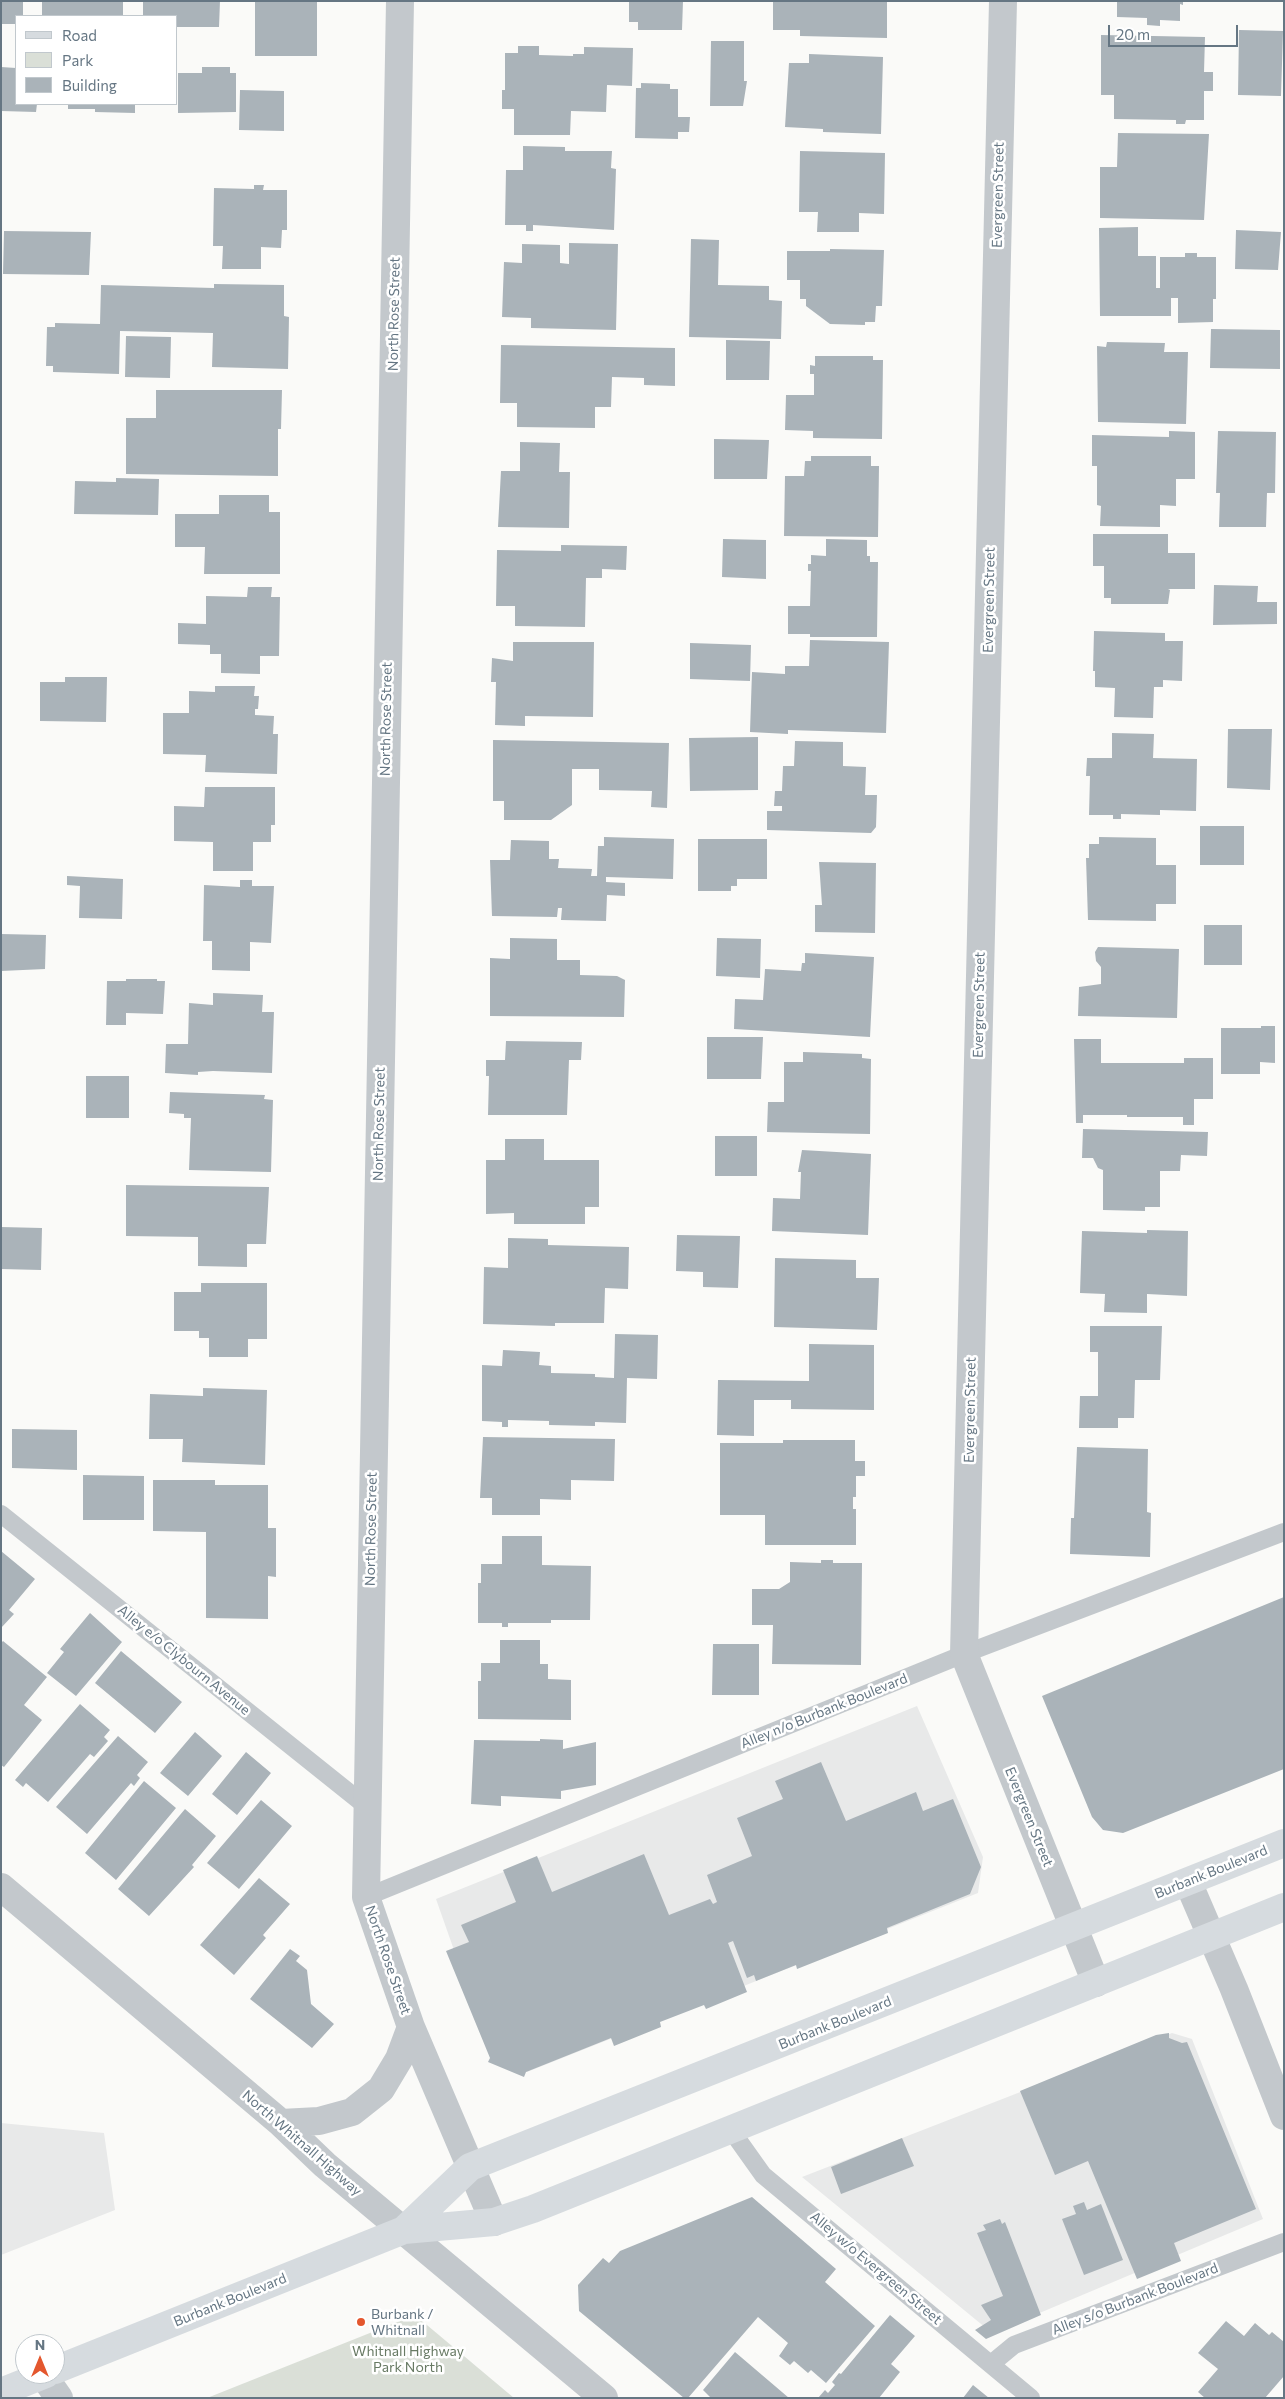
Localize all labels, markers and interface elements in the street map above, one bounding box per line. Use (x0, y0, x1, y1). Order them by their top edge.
legend (15, 15, 178, 105)
scale bar (1110, 15, 1240, 47)
text: 20 m (1116, 25, 1150, 43)
text: Road (62, 26, 97, 44)
text: Park (62, 51, 93, 69)
text: Building (62, 76, 117, 94)
street label: Evergreen Street (989, 142, 1007, 248)
street label: North Rose Street (385, 257, 403, 371)
street label: Evergreen Street (980, 547, 998, 653)
street label: North Rose Street (377, 662, 395, 776)
street label: Evergreen Street (970, 952, 988, 1058)
street label: North Rose Street (370, 1067, 388, 1181)
street label: Evergreen Street (961, 1357, 979, 1463)
street label: North Rose Street (362, 1472, 380, 1586)
street label: Alley e/o Clybourn Avenue (114, 1601, 254, 1719)
street label: Alley n/o Burbank Boulevard (738, 1670, 910, 1752)
street label: Evergreen Street (1001, 1765, 1057, 1869)
street label: Burbank Boulevard (1152, 1842, 1270, 1902)
street label: North Rose Street (361, 1903, 415, 2017)
street label: Burbank Boulevard (776, 1993, 894, 2053)
street label: North Whitnall Highway (239, 2087, 365, 2199)
street label: Alley w/o Evergreen Street (807, 2208, 945, 2328)
street label: Alley s/o Burbank Boulevard (1050, 2260, 1220, 2338)
street label: Burbank Boulevard (171, 2270, 289, 2330)
place label: Burbank / Whitnall (371, 2306, 434, 2338)
marker: Burbank / Whitnall (355, 2316, 367, 2328)
north arrow (15, 2334, 65, 2384)
text: N (35, 2336, 45, 2353)
park label: Whitnall Highway Park North (352, 2343, 464, 2376)

